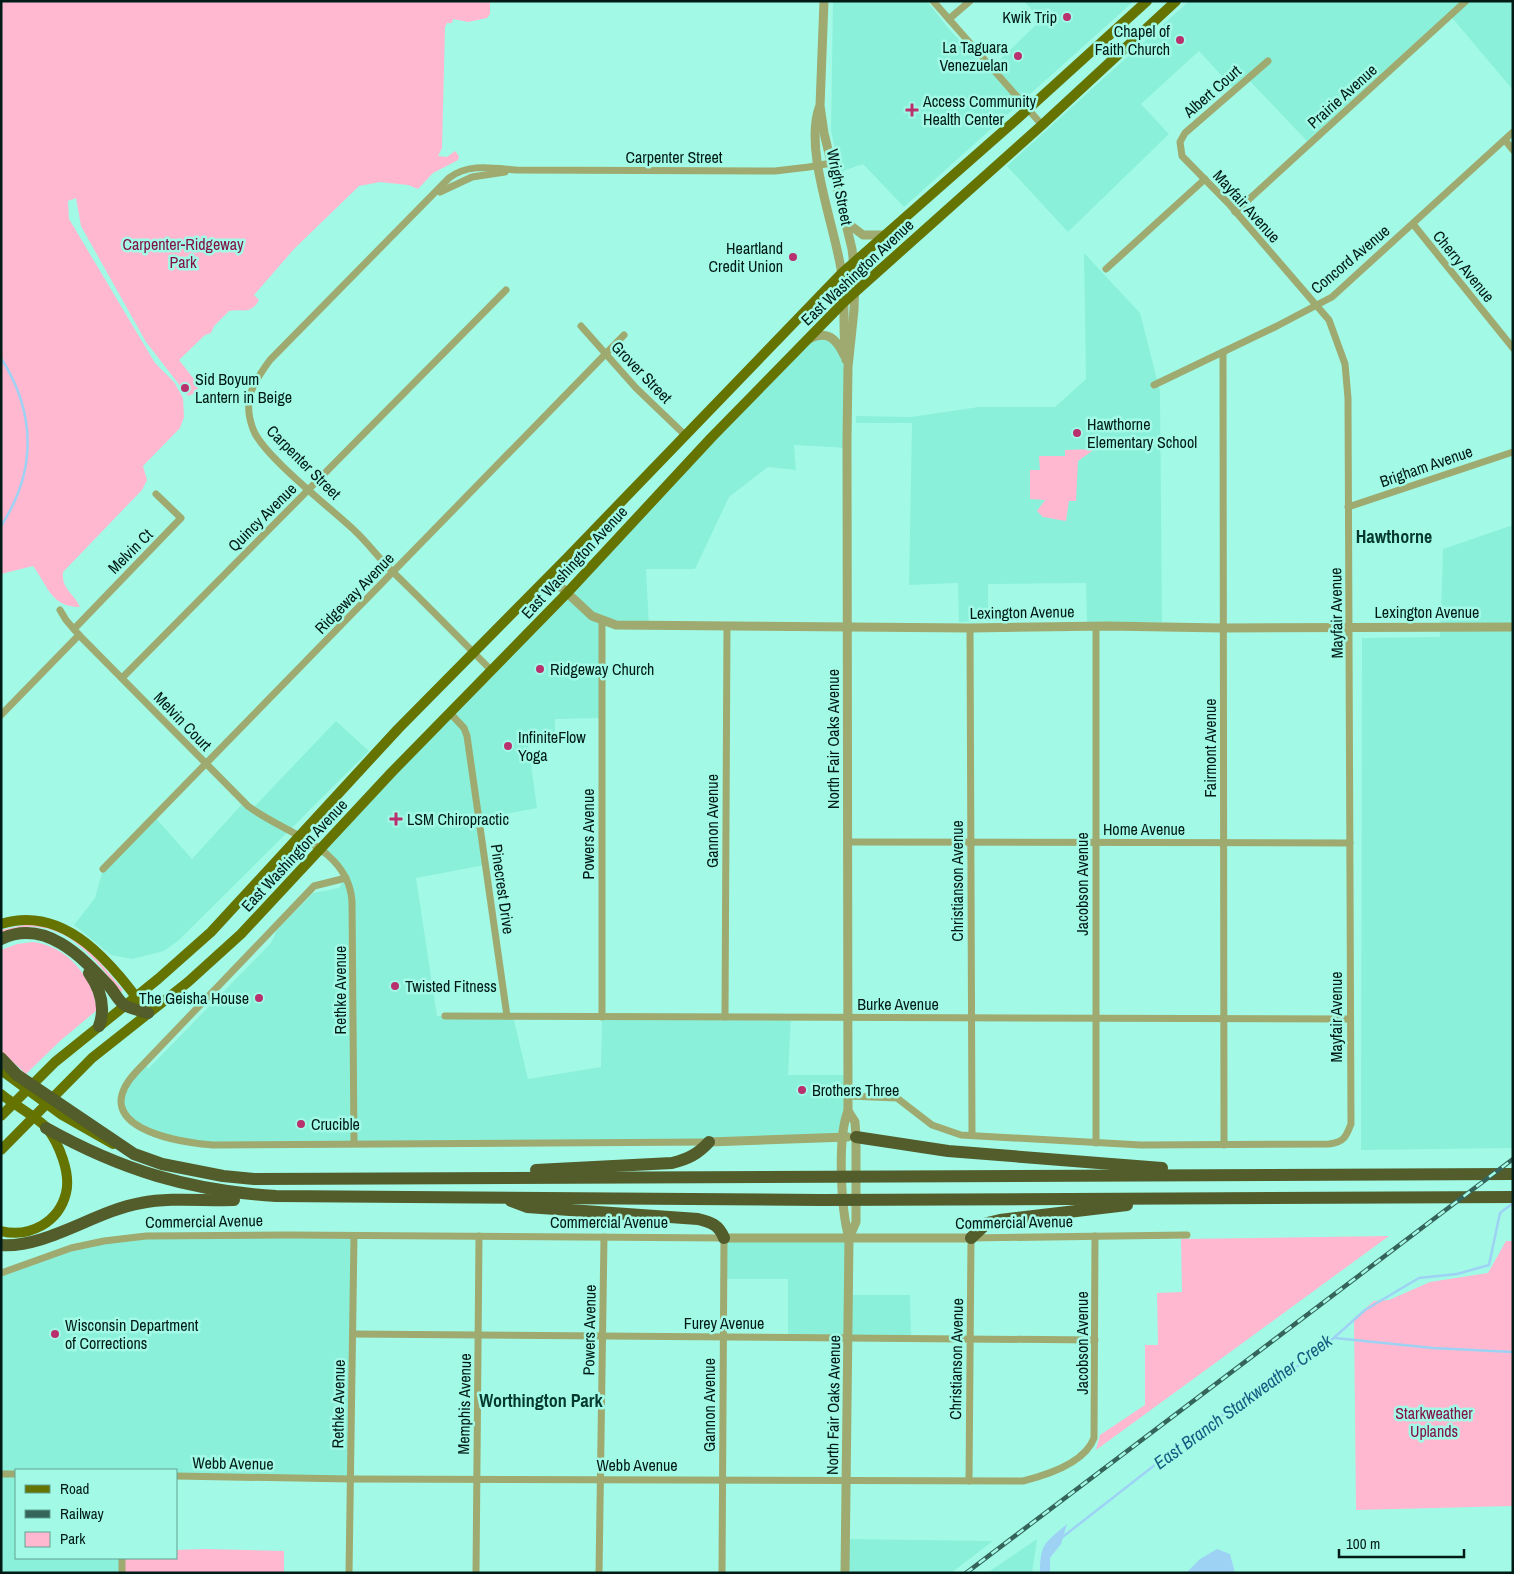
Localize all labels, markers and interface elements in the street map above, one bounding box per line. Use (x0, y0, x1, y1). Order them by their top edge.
place label: Kwik Trip (1002, 6, 1057, 28)
marker: Kwik Trip (1061, 11, 1073, 23)
place label: Chapel of Faith Church (1095, 20, 1170, 60)
marker: Chapel of Faith Church (1174, 34, 1186, 46)
place label: La Taguara Venezuelan (939, 36, 1009, 76)
marker: La Taguara Venezuelan (1012, 50, 1024, 62)
street label: Prairie Avenue (1302, 59, 1382, 133)
street label: Albert Court (1178, 60, 1246, 123)
place label: Access Community Health Center (922, 90, 1036, 130)
marker: Access Community Health Center (905, 103, 919, 117)
street label: Carpenter Street (626, 146, 723, 168)
street label: Wright Street (822, 147, 858, 227)
street label: Mayfair Avenue (1208, 165, 1286, 247)
street label: East Washington Avenue (796, 214, 918, 330)
street label: Concord Avenue (1306, 219, 1394, 299)
street label: Cherry Avenue (1428, 225, 1500, 307)
park label: Carpenter-Ridgeway Park (122, 233, 244, 273)
place label: Heartland Credit Union (709, 237, 783, 277)
marker: Heartland Credit Union (787, 251, 799, 263)
street label: Grover Street (607, 336, 678, 408)
place label: Sid Boyum Lantern in Beige (195, 368, 292, 408)
marker: Sid Boyum Lantern in Beige (179, 382, 191, 394)
place label: Hawthorne Elementary School (1087, 413, 1197, 453)
street label: Carpenter Street (262, 420, 346, 504)
marker: Hawthorne Elementary School (1071, 427, 1083, 439)
street label: Brigham Avenue (1377, 440, 1475, 492)
street label: Quincy Avenue (223, 478, 301, 556)
street label: East Washington Avenue (516, 501, 632, 623)
street label: Melvin Ct (103, 523, 158, 578)
district label: Hawthorne (1356, 524, 1432, 549)
street label: Ridgeway Avenue (309, 547, 399, 639)
street label: Mayfair Avenue (1324, 567, 1348, 659)
street label: Lexington Avenue (969, 600, 1075, 624)
street label: Lexington Avenue (1375, 601, 1479, 623)
place label: Ridgeway Church (550, 658, 654, 680)
marker: Ridgeway Church (534, 663, 546, 675)
street label: North Fair Oaks Avenue (822, 669, 844, 809)
street label: Melvin Court (149, 687, 217, 756)
street label: Fairmont Avenue (1199, 698, 1221, 798)
place label: InfiniteFlow Yoga (518, 726, 586, 766)
marker: InfiniteFlow Yoga (502, 740, 514, 752)
street label: Gannon Avenue (701, 774, 723, 868)
street label: Powers Avenue (577, 789, 599, 879)
street label: East Washington Avenue (236, 794, 352, 916)
place label: LSM Chiropractic (407, 808, 510, 830)
marker: LSM Chiropractic (389, 812, 403, 826)
street label: Home Avenue (1103, 818, 1185, 840)
street label: Christianson Avenue (946, 820, 968, 942)
street label: Jacobson Avenue (1071, 832, 1093, 936)
street label: Pinecrest Drive (486, 843, 520, 935)
street label: Rethke Avenue (329, 946, 351, 1034)
street label: Mayfair Avenue (1325, 972, 1347, 1062)
place label: Twisted Fitness (405, 975, 497, 997)
marker: Twisted Fitness (389, 980, 401, 992)
place label: The Geisha House (139, 987, 249, 1009)
marker: The Geisha House (253, 992, 265, 1004)
street label: Burke Avenue (857, 993, 939, 1015)
place label: Brothers Three (812, 1079, 899, 1101)
marker: Brothers Three (796, 1084, 808, 1096)
place label: Crucible (311, 1113, 360, 1135)
marker: Crucible (295, 1118, 307, 1130)
street label: Commercial Avenue (145, 1209, 263, 1233)
street label: Commercial Avenue (955, 1210, 1073, 1234)
street label: Commercial Avenue (550, 1211, 668, 1233)
street label: Powers Avenue (577, 1284, 601, 1376)
street label: Jacobson Avenue (1071, 1291, 1093, 1395)
street label: Christianson Avenue (944, 1298, 968, 1420)
street label: Furey Avenue (684, 1312, 764, 1334)
place label: Wisconsin Department of Corrections (65, 1314, 199, 1354)
marker: Wisconsin Department of Corrections (49, 1328, 61, 1340)
water label: East Branch Starkweather Creek (1148, 1328, 1337, 1475)
street label: North Fair Oaks Avenue (821, 1335, 845, 1475)
street label: Memphis Avenue (452, 1353, 476, 1455)
street label: Gannon Avenue (698, 1358, 720, 1452)
street label: Rethke Avenue (326, 1359, 350, 1449)
district label: Worthington Park (479, 1388, 604, 1413)
park label: Starkweather Uplands (1395, 1402, 1473, 1442)
street label: Webb Avenue (192, 1451, 274, 1475)
street label: Webb Avenue (596, 1454, 678, 1476)
legend (15, 1469, 178, 1559)
text: Road (60, 1478, 89, 1499)
text: Railway (60, 1503, 105, 1524)
scale bar (1339, 1526, 1464, 1558)
text: Park (60, 1528, 86, 1549)
text: 100 m (1346, 1533, 1380, 1554)

